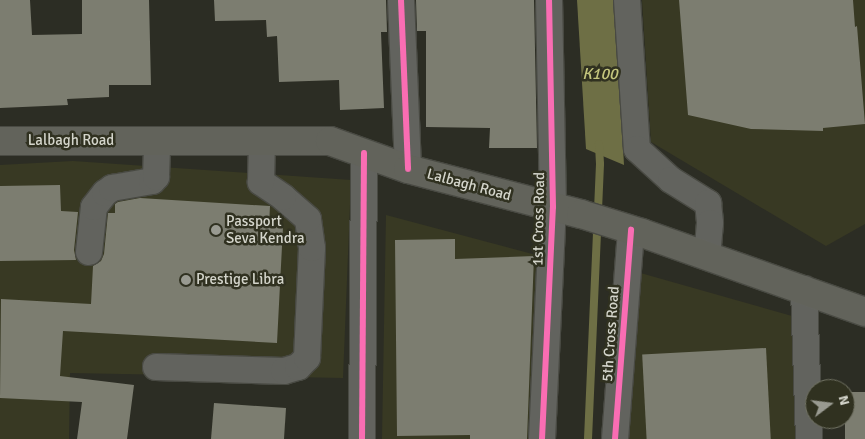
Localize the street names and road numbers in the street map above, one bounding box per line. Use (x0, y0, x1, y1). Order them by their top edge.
street label: Lalbagh Road (28, 132, 114, 150)
street label: Lalbagh Road (425, 165, 513, 205)
street label: 1st Cross Road (529, 172, 549, 266)
street label: 5th Cross Road (599, 286, 623, 382)

